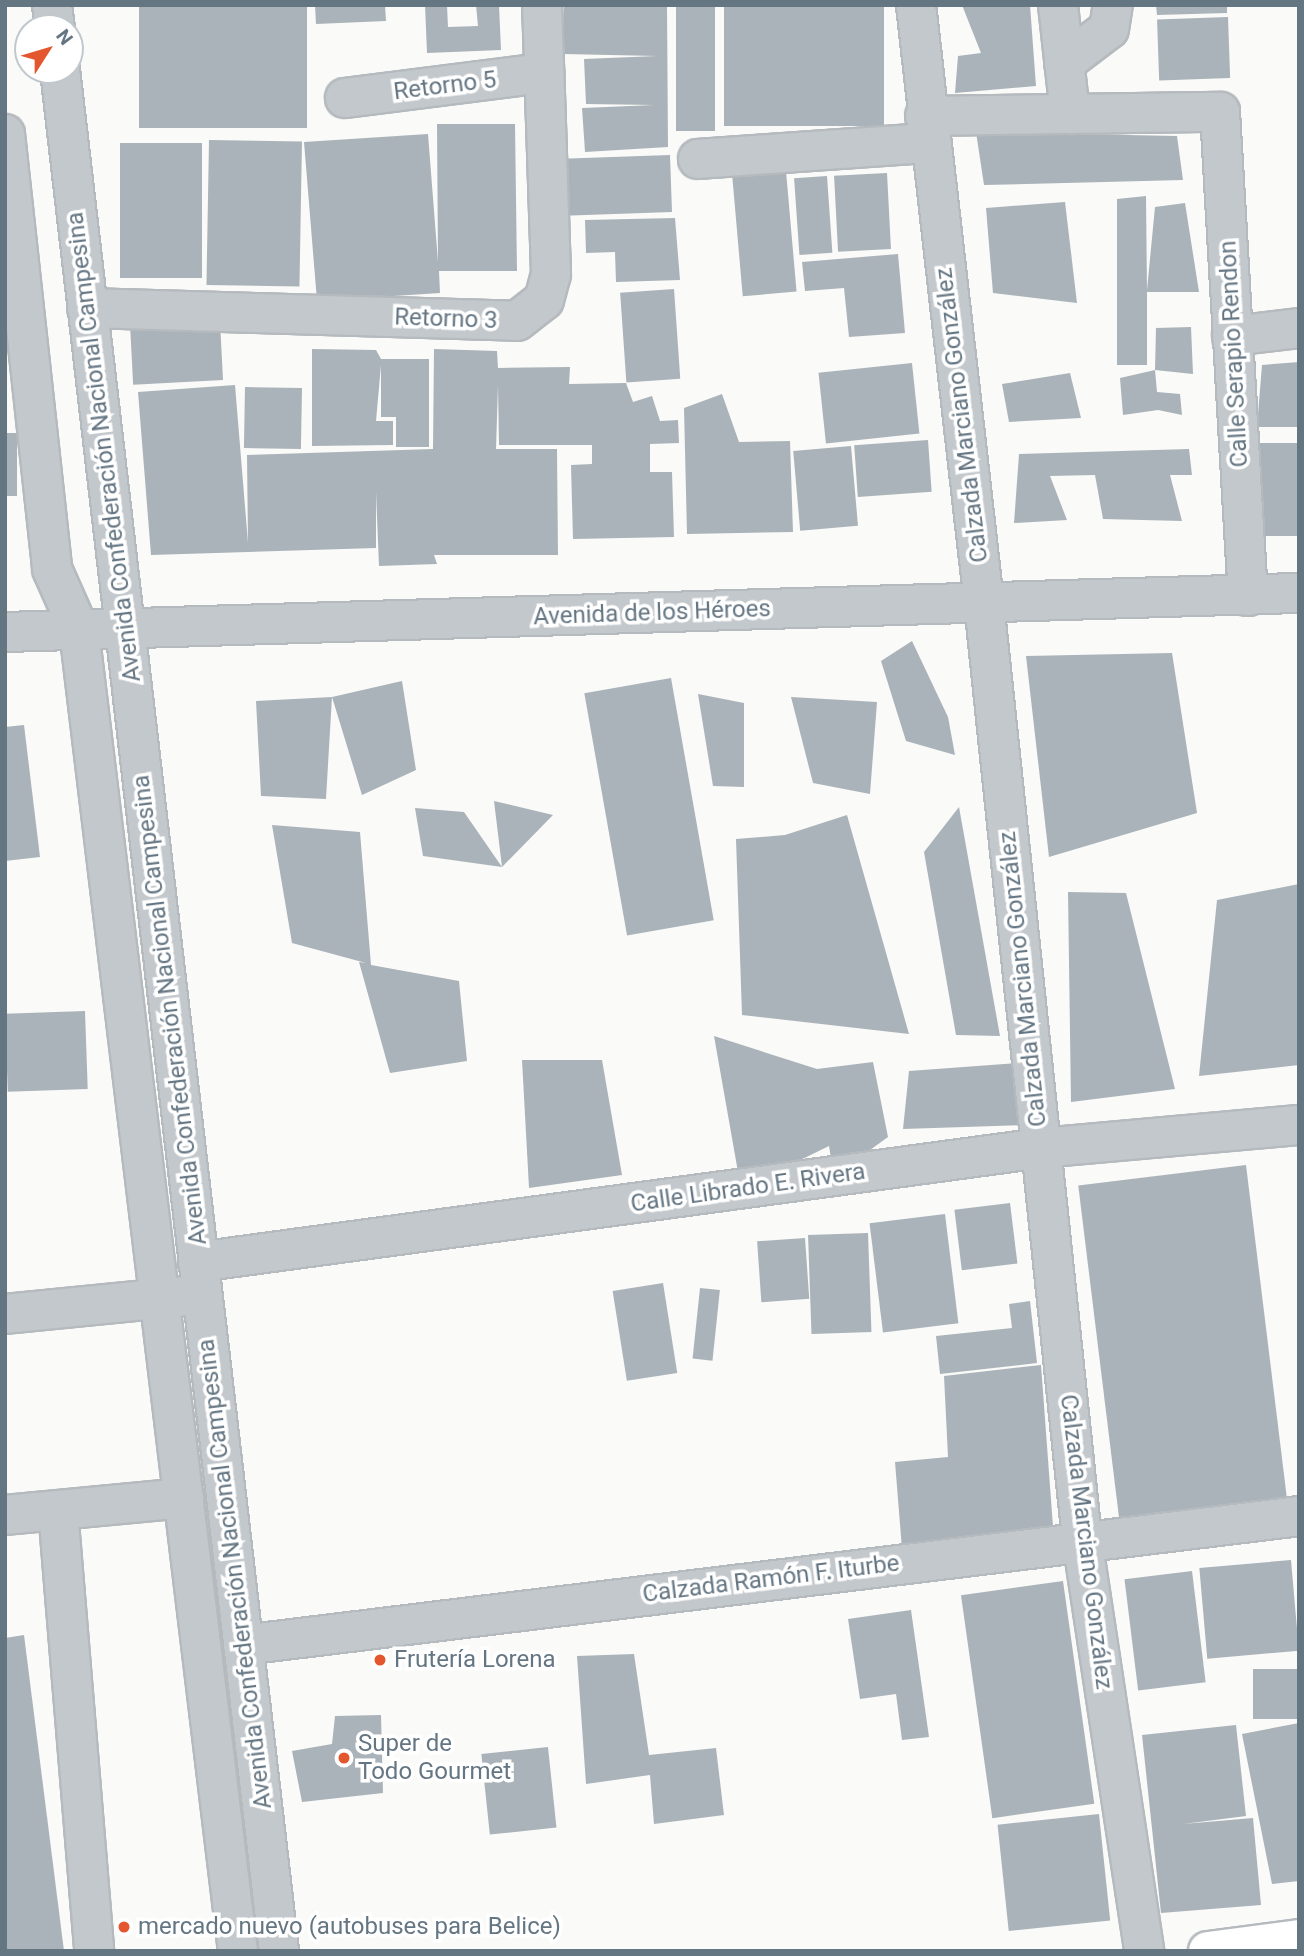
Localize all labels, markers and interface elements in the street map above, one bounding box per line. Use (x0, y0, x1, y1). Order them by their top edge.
north arrow (14, 14, 84, 84)
text: N (51, 25, 78, 50)
street label: Retorno 5 (392, 65, 498, 107)
street label: Avenida Confederación Nacional Campesina (61, 210, 147, 684)
street label: Calle Serapio Rendon (1214, 240, 1254, 468)
street label: Calzada Marciano González (930, 266, 994, 564)
street label: Retorno 3 (394, 303, 498, 335)
street label: Avenida de los Héroes (533, 594, 771, 632)
street label: Avenida Confederación Nacional Campesina (127, 773, 213, 1247)
street label: Calzada Marciano González (993, 830, 1053, 1128)
street label: Calle Librado E. Rivera (629, 1157, 867, 1219)
street label: Avenida Confederación Nacional Campesina (192, 1337, 278, 1811)
street label: Calzada Marciano González (1054, 1393, 1118, 1691)
street label: Calzada Ramón F. Iturbe (641, 1549, 901, 1609)
place label: Frutería Lorena (394, 1646, 556, 1674)
marker: Frutería Lorena (372, 1652, 388, 1668)
place label: Super de Todo Gourmet (358, 1730, 511, 1786)
marker: Super de Todo Gourmet (336, 1750, 352, 1766)
place label: mercado nuevo (autobuses para Belice) (138, 1913, 561, 1941)
marker: mercado nuevo (autobuses para Belice) (116, 1919, 132, 1935)

